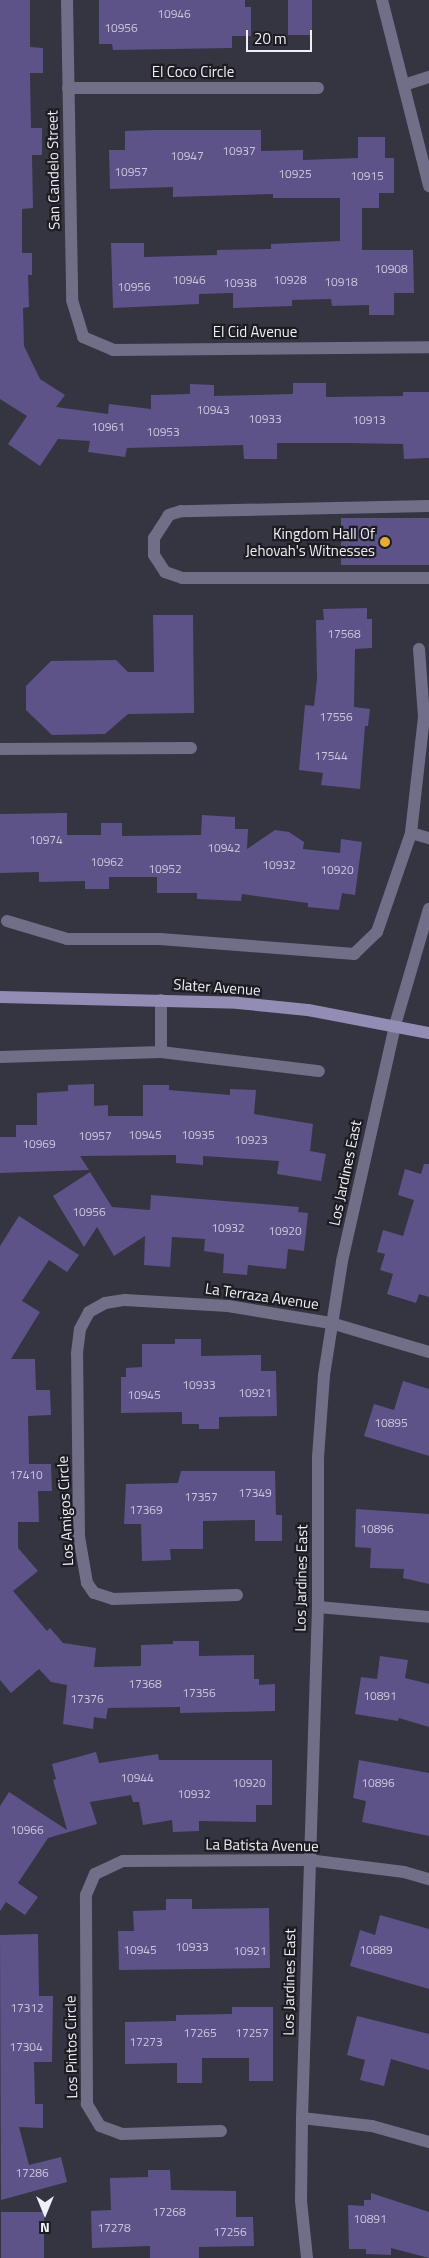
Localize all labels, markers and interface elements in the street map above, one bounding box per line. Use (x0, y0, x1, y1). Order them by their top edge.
house number: 10946 (157, 7, 191, 21)
scale bar (249, 20, 315, 52)
house number: 10956 (104, 21, 138, 35)
text: 20 m (254, 27, 287, 50)
street label: El Coco Circle (152, 63, 234, 81)
street label: San Candelo Street (43, 110, 63, 230)
house number: 10937 (222, 144, 256, 158)
house number: 10947 (170, 149, 204, 163)
house number: 10957 (114, 165, 148, 179)
house number: 10925 (278, 167, 312, 181)
house number: 10915 (350, 169, 384, 183)
house number: 10908 (374, 262, 408, 276)
house number: 10946 (172, 273, 206, 287)
house number: 10928 (273, 273, 307, 287)
house number: 10918 (324, 275, 358, 289)
house number: 10938 (223, 276, 257, 290)
house number: 10956 (117, 280, 151, 294)
street label: El Cid Avenue (213, 323, 297, 341)
house number: 10943 (196, 403, 230, 417)
house number: 10933 (248, 412, 282, 426)
house number: 10913 (352, 413, 386, 427)
house number: 10961 (91, 420, 125, 434)
house number: 10953 (146, 425, 180, 439)
place label: Kingdom Hall Of Jehovah's Witnesses (246, 524, 375, 559)
marker: Kingdom Hall Of Jehovah's Witnesses (379, 536, 391, 548)
house number: 17568 (327, 627, 361, 641)
house number: 17556 (319, 710, 353, 724)
house number: 17544 (314, 749, 348, 763)
house number: 10974 (29, 833, 63, 847)
house number: 10942 (207, 841, 241, 855)
house number: 10962 (90, 855, 124, 869)
house number: 10932 (262, 858, 296, 872)
house number: 10952 (148, 862, 182, 876)
house number: 10920 (320, 863, 354, 877)
street label: Slater Avenue (173, 975, 261, 999)
street label: Los Jardines East (325, 1119, 365, 1227)
house number: 10945 (128, 1128, 162, 1142)
house number: 10935 (181, 1128, 215, 1142)
house number: 10957 (78, 1129, 112, 1143)
house number: 10923 (234, 1133, 268, 1147)
house number: 10969 (22, 1137, 56, 1151)
house number: 10956 (72, 1205, 106, 1219)
house number: 10932 (211, 1221, 245, 1235)
house number: 10920 (268, 1224, 302, 1238)
street label: La Terraza Avenue (204, 1279, 320, 1313)
house number: 10933 (182, 1378, 216, 1392)
house number: 10921 (238, 1386, 272, 1400)
house number: 10945 (127, 1388, 161, 1402)
house number: 10895 (374, 1416, 408, 1430)
street label: Los Amigos Circle (53, 1456, 77, 1566)
house number: 17410 (9, 1468, 43, 1482)
house number: 17349 (238, 1486, 272, 1500)
house number: 17357 (184, 1490, 218, 1504)
house number: 17369 (129, 1503, 163, 1517)
house number: 10896 (360, 1522, 394, 1536)
street label: Los Jardines East (291, 1524, 311, 1632)
house number: 17368 (128, 1677, 162, 1691)
house number: 17356 (182, 1686, 216, 1700)
house number: 10891 (363, 1689, 397, 1703)
house number: 17376 (70, 1692, 104, 1706)
house number: 10944 (120, 1771, 154, 1785)
house number: 10920 (232, 1776, 266, 1790)
house number: 10896 (361, 1776, 395, 1790)
house number: 10932 (177, 1787, 211, 1801)
house number: 10966 (10, 1823, 44, 1837)
street label: La Batista Avenue (205, 1835, 319, 1855)
street label: Los Jardines East (279, 1928, 299, 2036)
house number: 10933 (175, 1940, 209, 1954)
house number: 10945 (123, 1943, 157, 1957)
house number: 10889 (359, 1943, 393, 1957)
house number: 10921 (233, 1944, 267, 1958)
street label: Los Pintos Circle (61, 1995, 81, 2099)
house number: 17312 (10, 2001, 44, 2015)
house number: 17265 (183, 2026, 217, 2040)
house number: 17257 (235, 2026, 269, 2040)
house number: 17273 (129, 2035, 163, 2049)
house number: 17304 (9, 2040, 43, 2054)
house number: 17286 (15, 2166, 49, 2180)
north arrow (20, 2188, 70, 2238)
house number: 17268 (152, 2205, 186, 2219)
house number: 10891 (353, 2212, 387, 2226)
text: N (40, 2218, 50, 2239)
house number: 17278 (97, 2221, 131, 2235)
house number: 17256 (213, 2225, 247, 2239)

